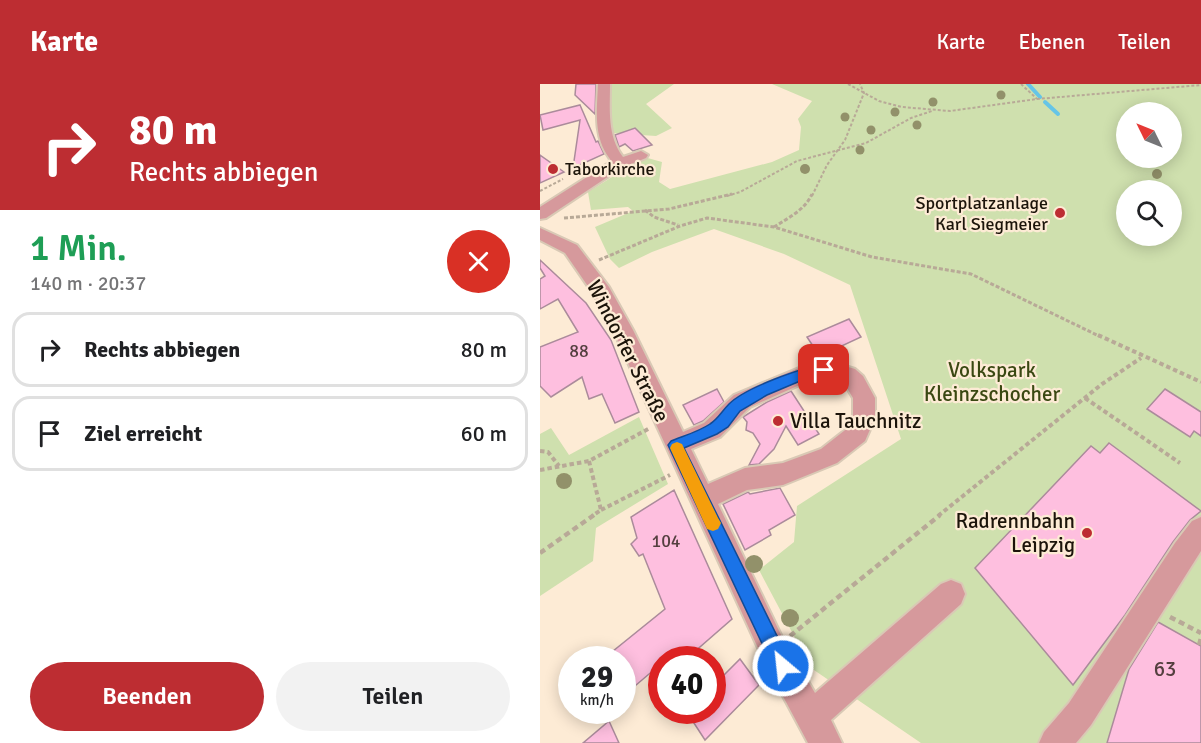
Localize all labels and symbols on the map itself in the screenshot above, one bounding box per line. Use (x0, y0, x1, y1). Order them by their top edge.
north arrow (1116, 102, 1182, 168)
place label: Taborkirche (565, 158, 655, 180)
marker: Taborkirche (546, 162, 560, 176)
place label: Sportplatzanlage Karl Siegmeier (916, 192, 1048, 235)
marker: Sportplatzanlage Karl Siegmeier (1053, 206, 1067, 220)
street label: Windorfer Straße (581, 276, 675, 426)
house number: 88 (569, 340, 589, 362)
pin (798, 344, 849, 395)
park label: Volkspark Kleinzschocher (924, 357, 1061, 407)
place label: Villa Tauchnitz (790, 408, 921, 434)
marker: Villa Tauchnitz (771, 414, 785, 428)
place label: Radrennbahn Leipzig (955, 508, 1075, 558)
marker: Radrennbahn Leipzig (1080, 526, 1094, 540)
house number: 104 (651, 530, 681, 552)
position arrow (751, 634, 815, 698)
speed limit sign: 40 (648, 646, 726, 724)
house number: 63 (1154, 656, 1176, 682)

